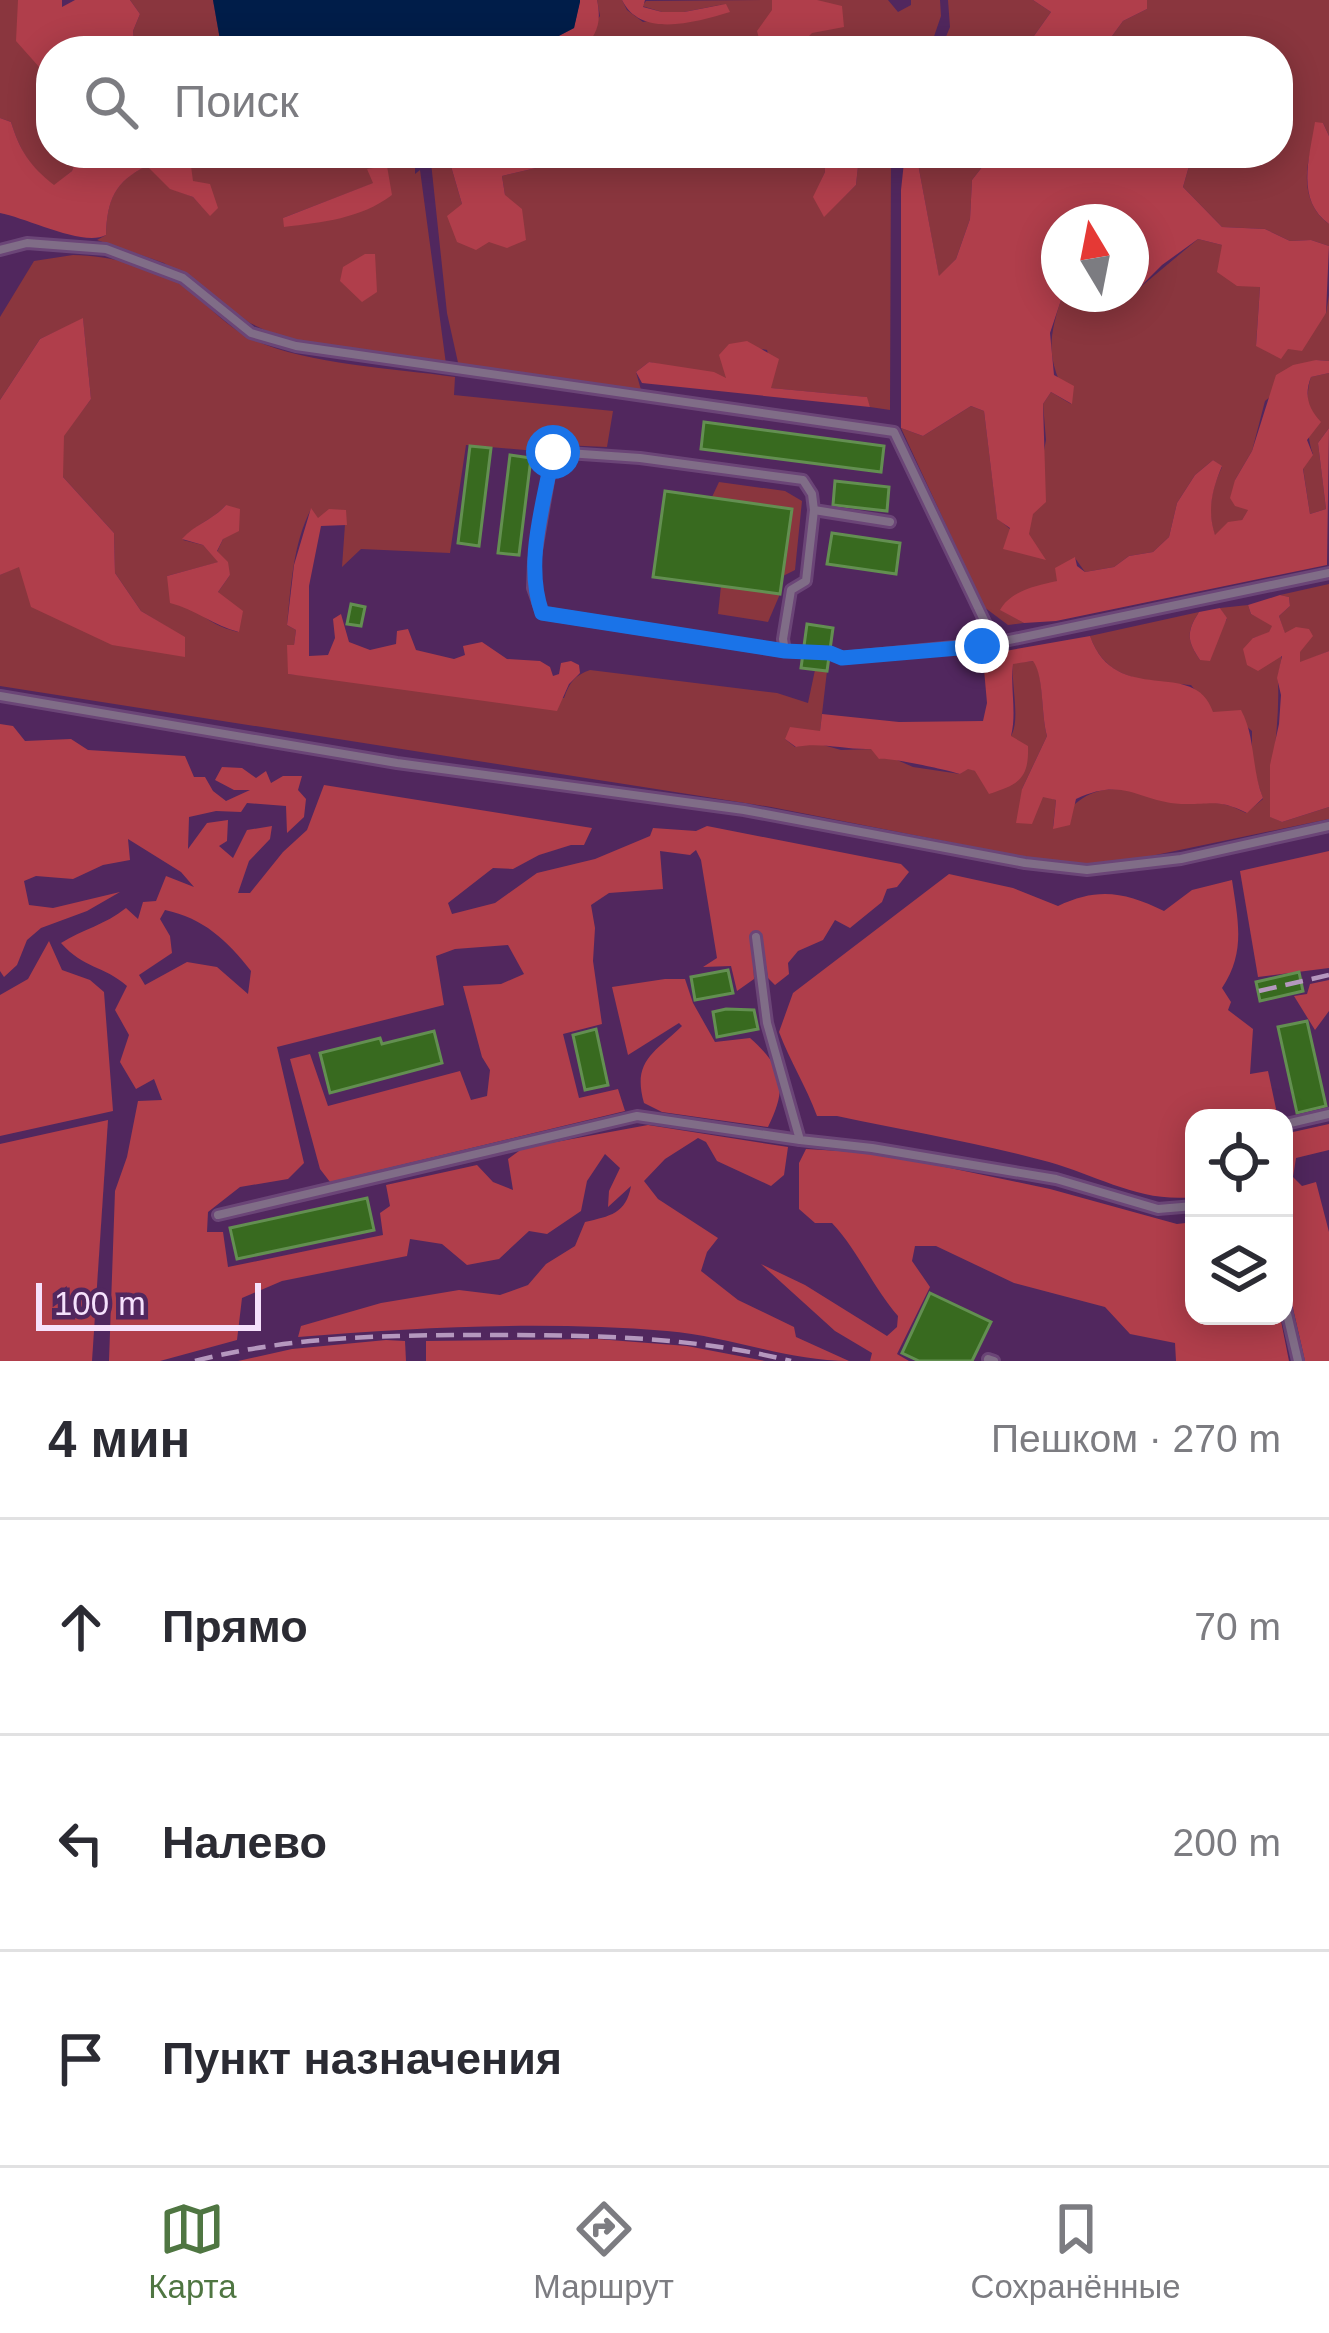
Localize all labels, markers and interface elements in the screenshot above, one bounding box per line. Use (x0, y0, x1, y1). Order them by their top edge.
search box (36, 36, 1293, 168)
icon: search (78, 69, 144, 135)
text: Поиск (174, 76, 299, 127)
north arrow (1041, 204, 1149, 312)
route start (526, 425, 580, 479)
route end (955, 619, 1009, 673)
map controls (1185, 1109, 1293, 1325)
button: locate (1185, 1109, 1293, 1217)
button: layers (1185, 1217, 1293, 1325)
scale bar (36, 1277, 261, 1330)
text: 100 m (54, 1285, 146, 1322)
text: 4 мин (48, 1411, 190, 1468)
text: Пешком · 270 m (991, 1417, 1281, 1460)
icon: ahead (48, 1594, 114, 1660)
text: Прямо (162, 1601, 308, 1652)
text: 70 m (1194, 1605, 1281, 1648)
icon: left (48, 1810, 114, 1876)
text: Налево (162, 1817, 327, 1868)
text: 200 m (1173, 1821, 1281, 1864)
icon: arrive (48, 2026, 114, 2092)
text: Пункт назначения (162, 2033, 562, 2084)
tab: Карта (148, 2196, 237, 2306)
tab: Маршрут (533, 2196, 674, 2306)
tab: Сохранённые (971, 2196, 1181, 2306)

